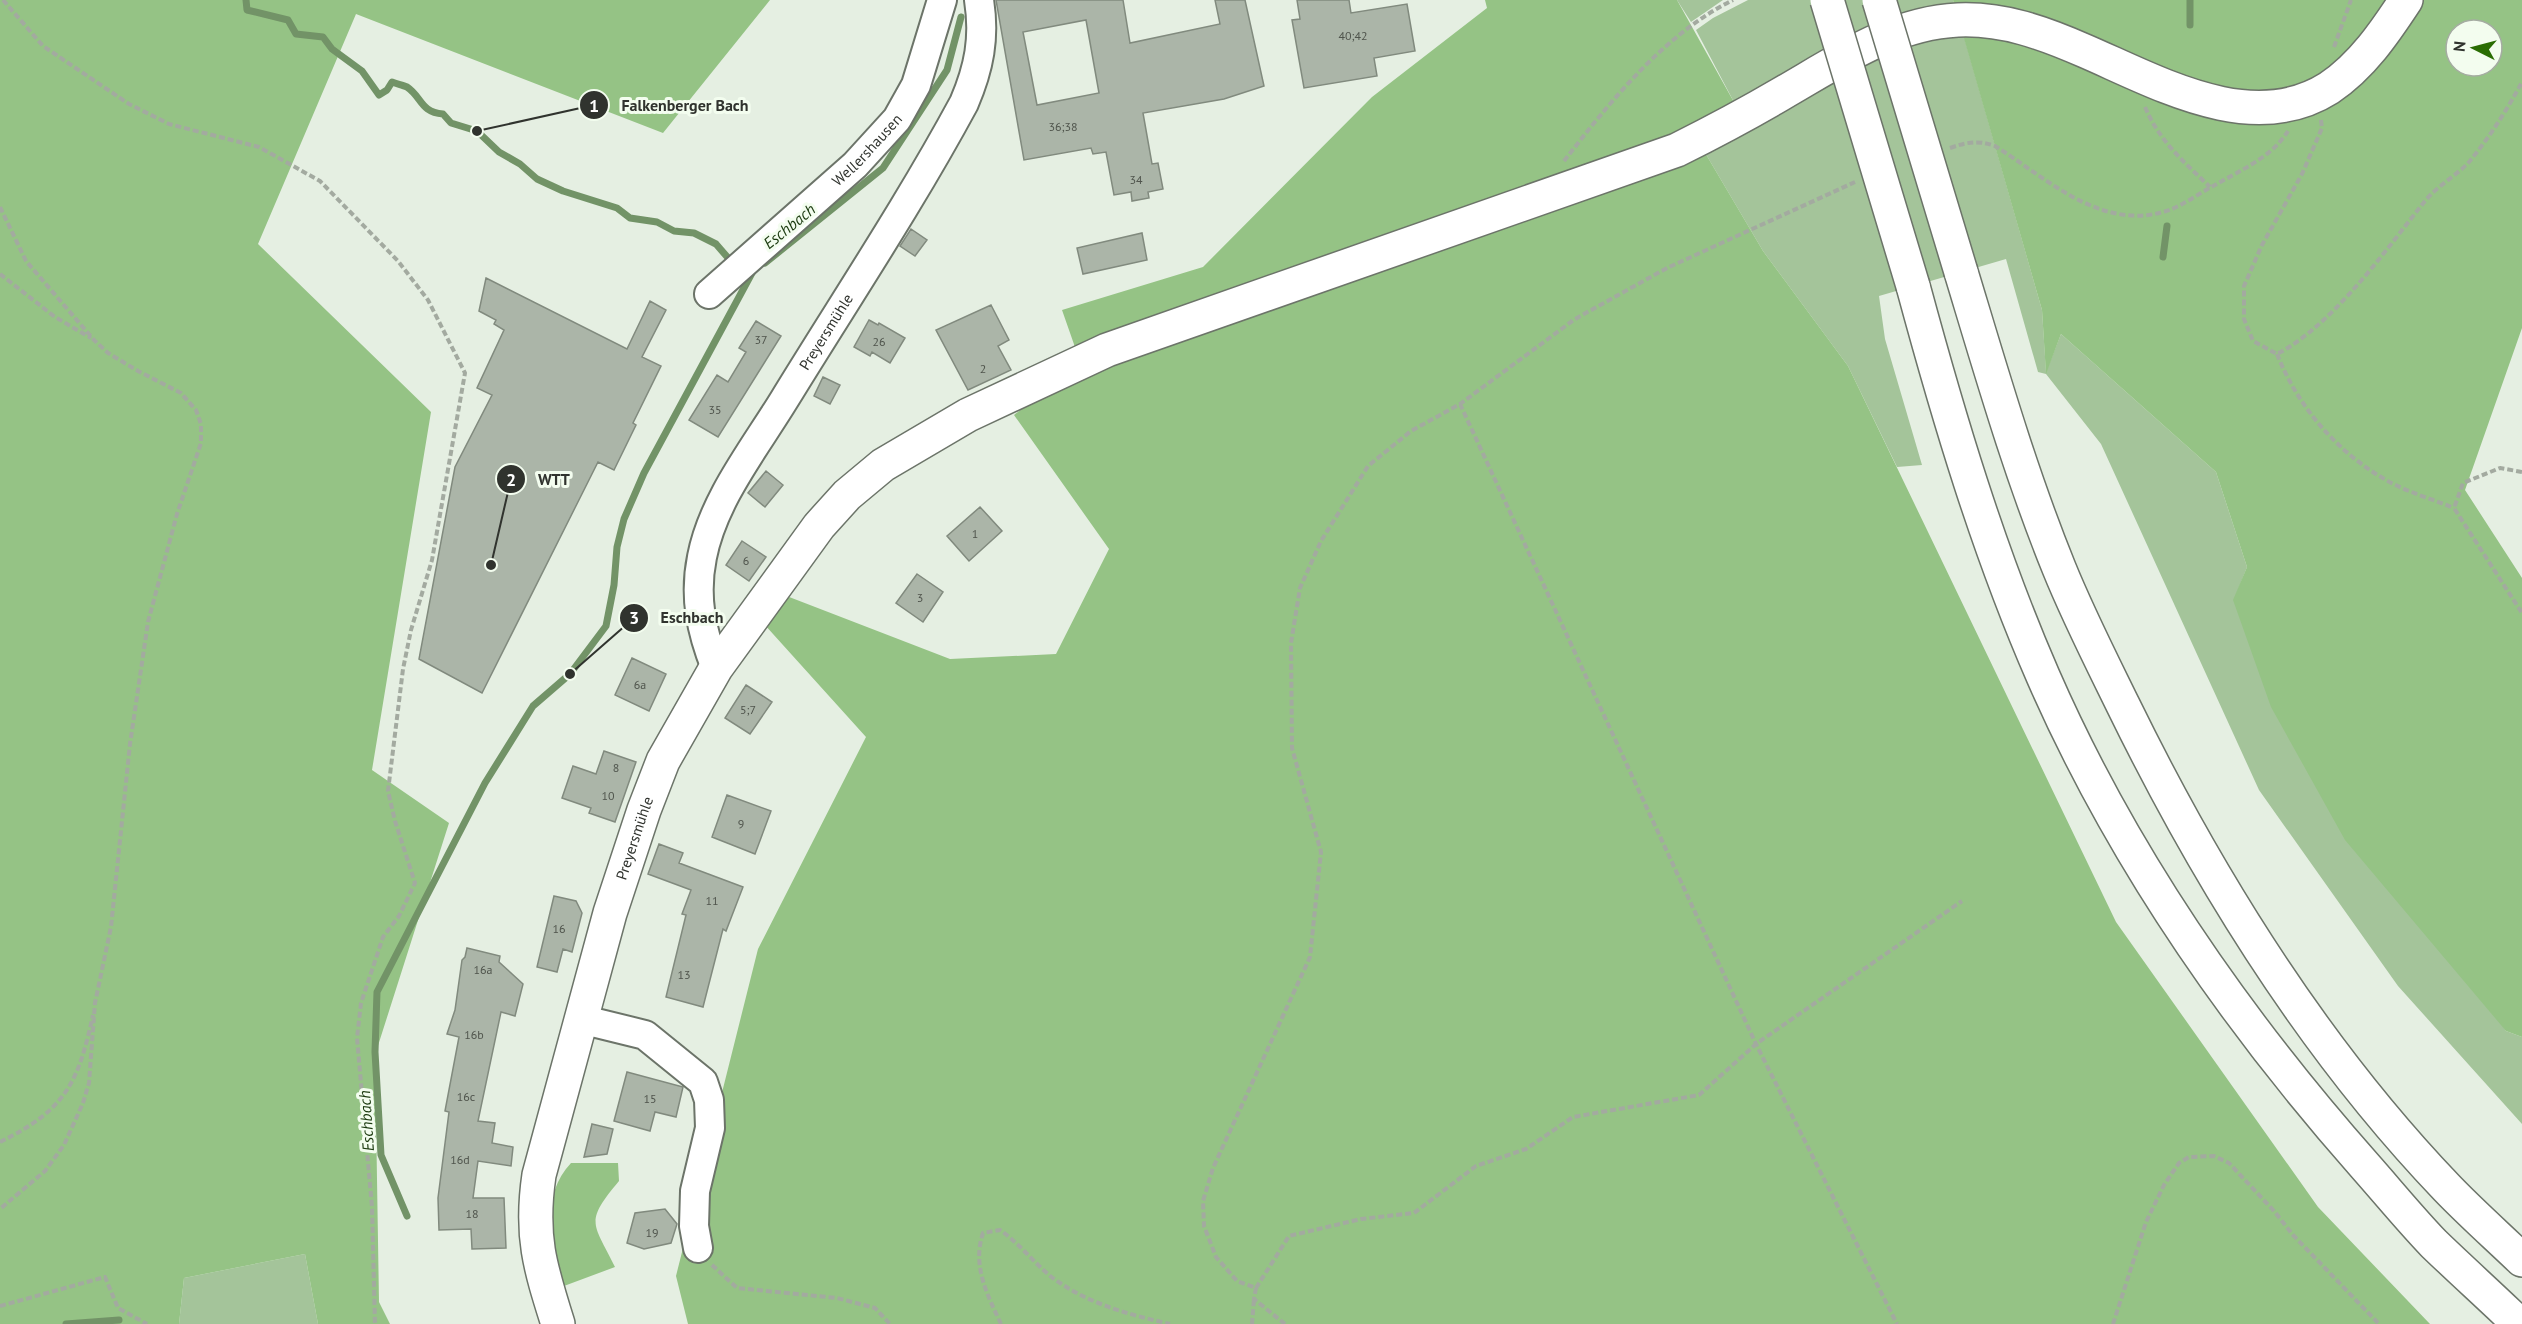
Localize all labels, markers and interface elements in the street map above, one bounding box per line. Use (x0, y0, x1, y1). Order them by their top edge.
north arrow (2444, 18, 2504, 78)
house number: 40;42 (1338, 28, 1368, 43)
text: N (2449, 40, 2470, 53)
callout: Falkenberger Bach (579, 88, 760, 122)
text: 1 (589, 94, 599, 117)
text: Falkenberger Bach (621, 95, 749, 115)
street label: Wellershausen (828, 110, 906, 190)
house number: 36;38 (1048, 119, 1078, 134)
house number: 34 (1129, 172, 1143, 187)
water label: Eschbach (759, 199, 819, 253)
street label: Preyersmühle (795, 290, 857, 373)
house number: 37 (754, 332, 768, 347)
house number: 26 (872, 334, 886, 349)
house number: 2 (980, 361, 986, 376)
house number: 35 (708, 402, 722, 417)
callout: WTT (496, 462, 582, 496)
text: 2 (506, 468, 516, 491)
text: WTT (538, 469, 570, 489)
house number: 1 (972, 526, 978, 541)
house number: 6 (743, 553, 749, 568)
house number: 3 (917, 590, 923, 605)
callout: Eschbach (619, 601, 735, 635)
text: 3 (629, 606, 639, 629)
text: Eschbach (661, 607, 723, 627)
house number: 6a (634, 677, 646, 692)
house number: 5;7 (740, 702, 756, 717)
house number: 8 (613, 760, 619, 775)
house number: 10 (601, 788, 615, 803)
street label: Preyersmühle (612, 794, 657, 882)
house number: 9 (738, 816, 744, 831)
house number: 11 (705, 893, 719, 908)
house number: 16 (552, 921, 566, 936)
house number: 16a (473, 962, 493, 977)
house number: 13 (677, 967, 691, 982)
house number: 16b (464, 1027, 484, 1042)
house number: 16c (457, 1089, 476, 1104)
water label: Eschbach (354, 1090, 378, 1152)
house number: 15 (643, 1091, 657, 1106)
house number: 16d (450, 1152, 470, 1167)
house number: 18 (465, 1206, 479, 1221)
house number: 19 (645, 1225, 659, 1240)

